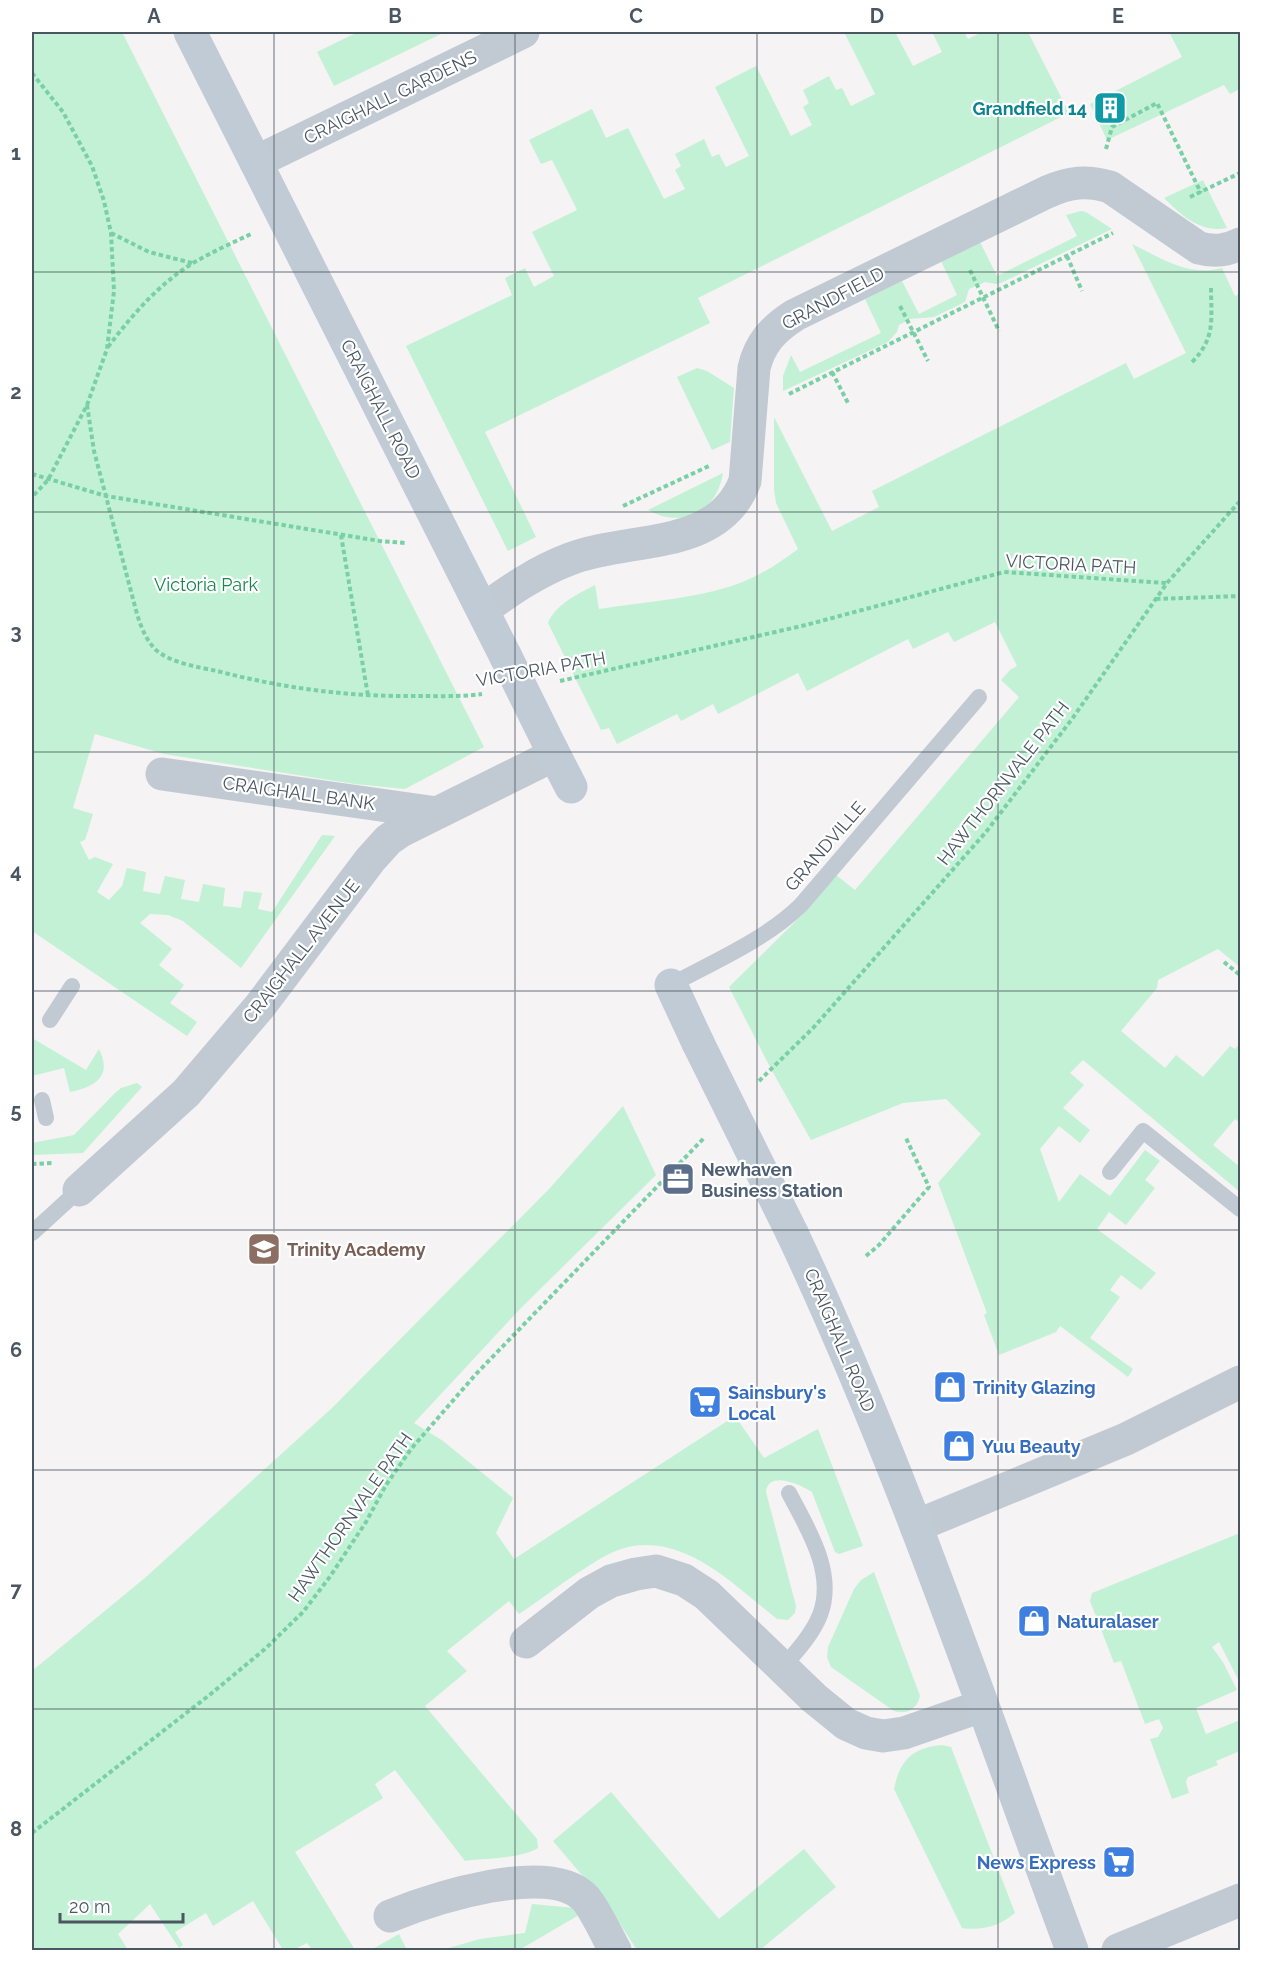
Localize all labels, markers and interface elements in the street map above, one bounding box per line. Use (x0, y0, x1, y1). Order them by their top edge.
text: A (147, 4, 161, 28)
text: B (388, 4, 402, 28)
text: C (629, 4, 643, 28)
text: D (870, 4, 884, 28)
text: E (1112, 4, 1124, 28)
street label: CRAIGHALL GARDENS (300, 46, 480, 148)
building icon: Grandfield 14 (1092, 90, 1128, 126)
place label: Grandfield 14 (972, 98, 1087, 119)
text: 1 (11, 141, 21, 165)
street label: GRANDFIELD (778, 262, 888, 334)
street label: CRAIGHALL ROAD (337, 336, 425, 482)
text: 2 (10, 380, 22, 404)
street label: VICTORIA PATH (1005, 550, 1137, 578)
park label: Victoria Park (154, 574, 258, 595)
text: 3 (10, 620, 22, 644)
street label: VICTORIA PATH (475, 647, 607, 691)
street label: HAWTHORNVALE PATH (933, 697, 1073, 869)
street label: CRAIGHALL BANK (222, 772, 377, 814)
street label: GRANDVILLE (780, 797, 870, 895)
text: 4 (10, 859, 22, 883)
street label: CRAIGHALL AVENUE (238, 875, 364, 1027)
text: 5 (10, 1099, 22, 1123)
place label: Newhaven Business Station (701, 1159, 843, 1201)
office icon: Newhaven Business Station (660, 1161, 696, 1197)
school or university icon: Trinity Academy (246, 1231, 282, 1267)
place label: Trinity Academy (287, 1239, 426, 1260)
street label: CRAIGHALL ROAD (800, 1265, 880, 1415)
text: 6 (10, 1338, 22, 1362)
shop icon: Trinity Glazing (932, 1369, 968, 1405)
place label: Trinity Glazing (973, 1377, 1096, 1398)
place label: Sainsbury's Local (728, 1382, 826, 1424)
supermarket icon: Sainsbury's Local (687, 1384, 723, 1420)
street label: HAWTHORNVALE PATH (284, 1428, 416, 1606)
shop icon: Yuu Beauty (941, 1428, 977, 1464)
place label: Yuu Beauty (982, 1436, 1081, 1457)
text: 7 (10, 1578, 22, 1602)
shop icon: Naturalaser (1016, 1603, 1052, 1639)
place label: Naturalaser (1057, 1611, 1159, 1632)
text: 8 (10, 1817, 22, 1841)
supermarket icon: News Express (1101, 1844, 1137, 1880)
place label: News Express (977, 1852, 1096, 1873)
scale bar (60, 1886, 183, 1924)
text: 20 m (69, 1896, 111, 1917)

